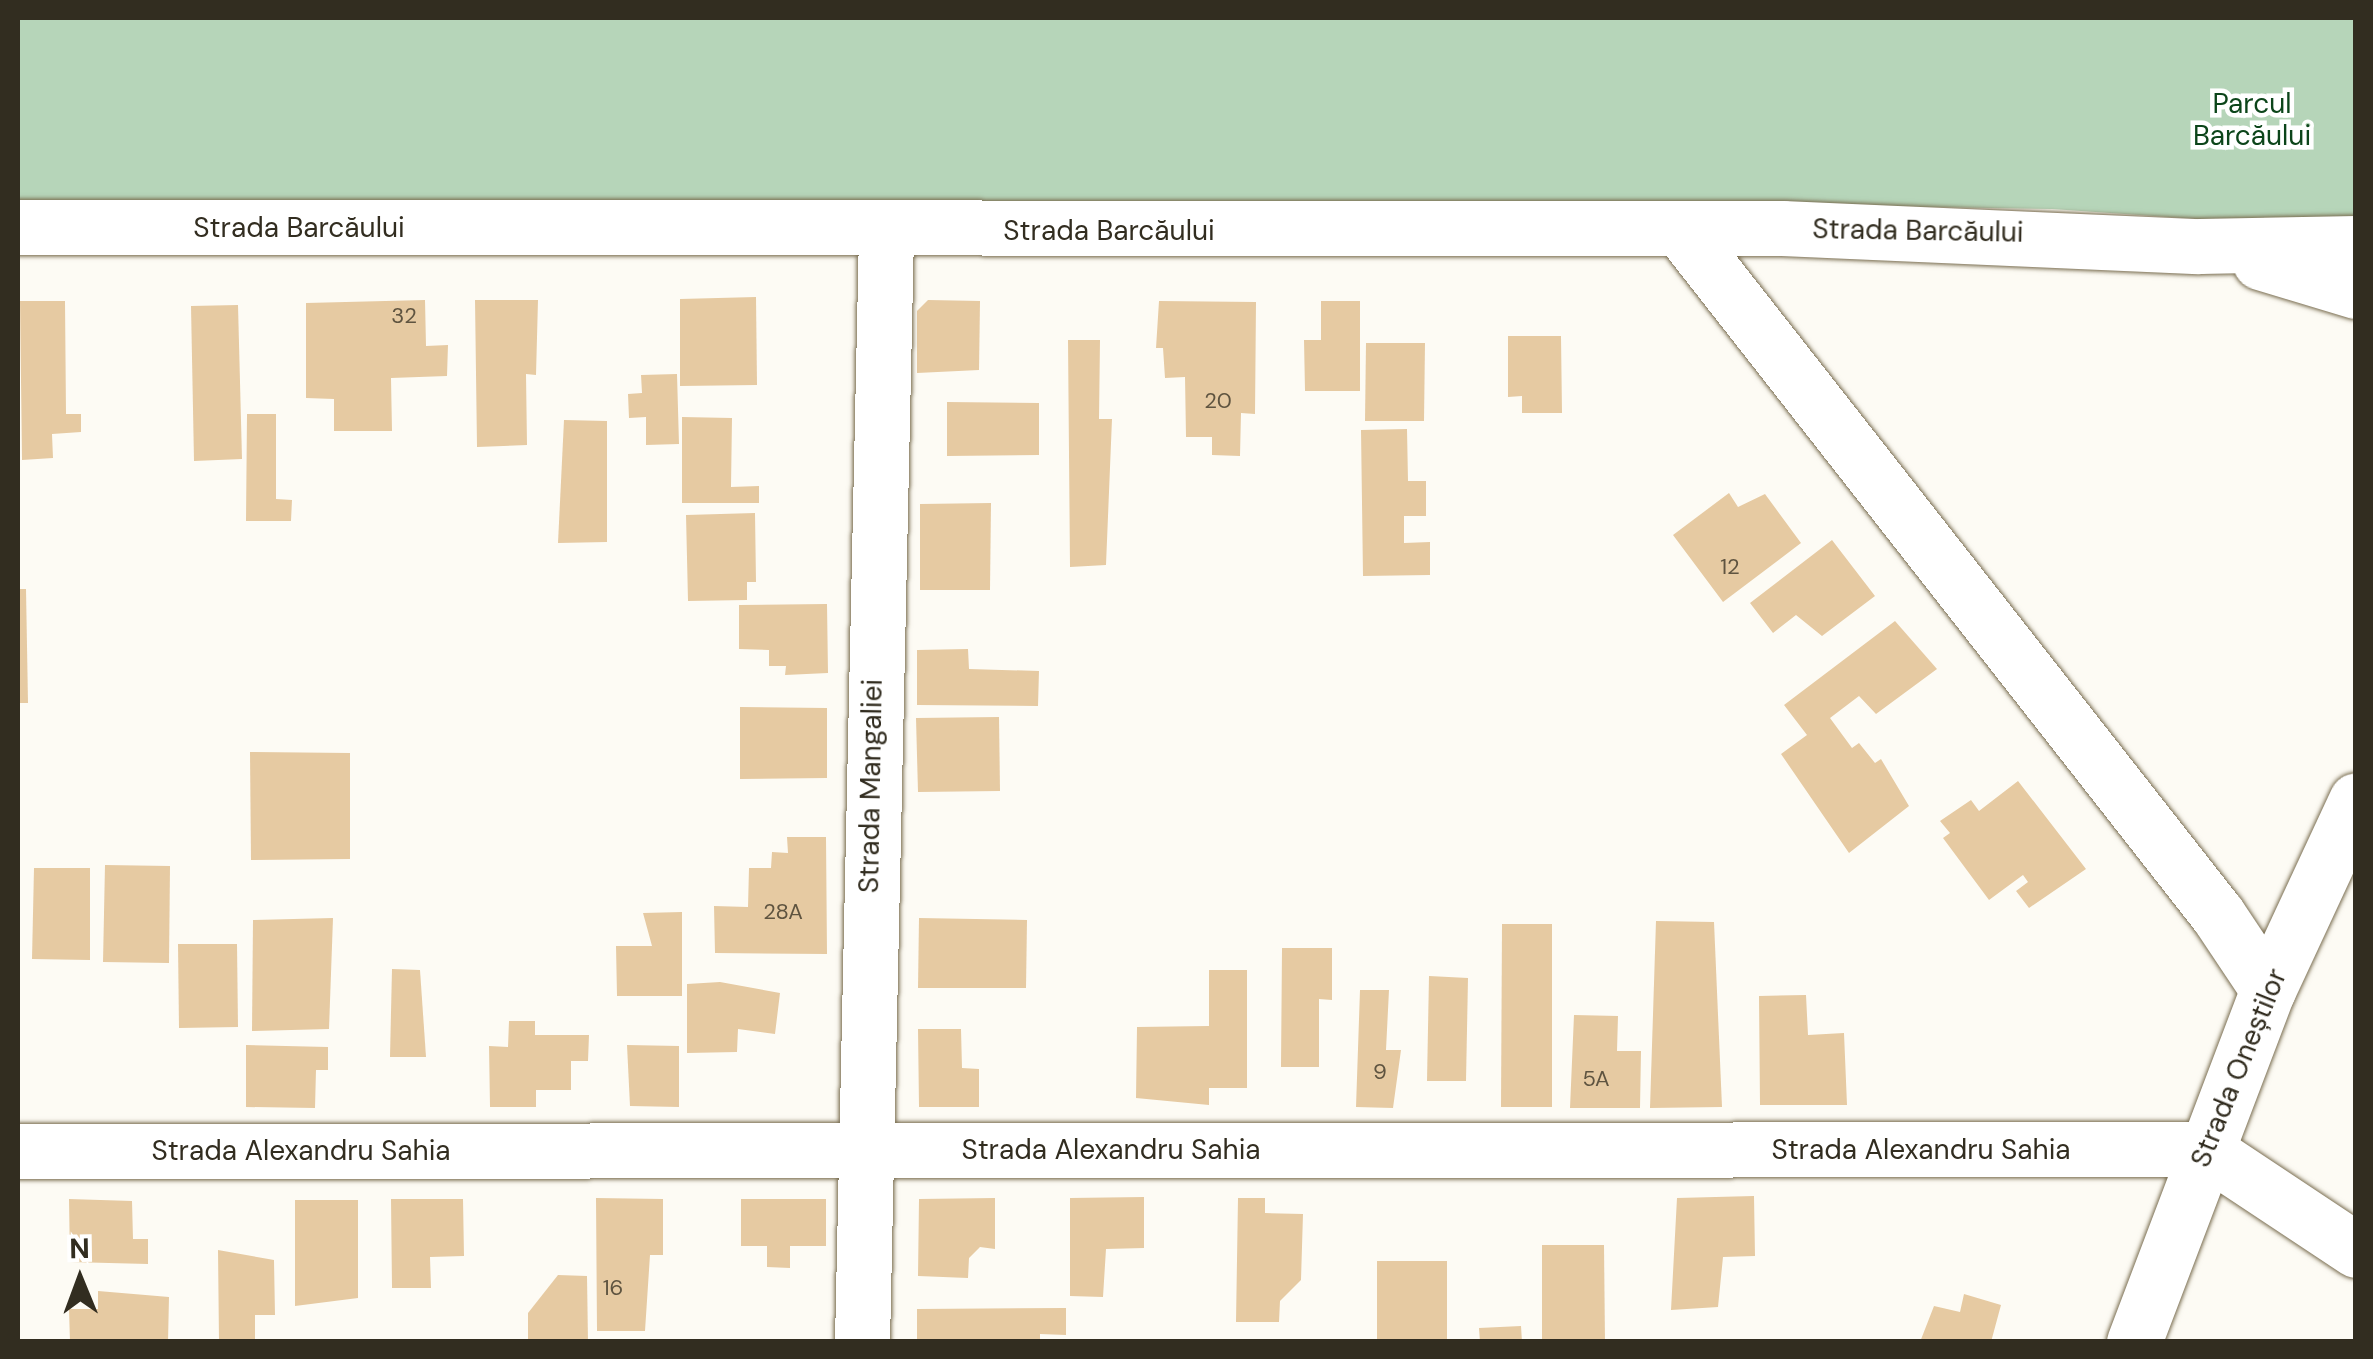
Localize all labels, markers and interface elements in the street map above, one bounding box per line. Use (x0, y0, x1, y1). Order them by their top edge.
park label: Parcul Barcăului (2193, 87, 2311, 153)
street label: Strada Barcăului (193, 211, 405, 245)
street label: Strada Barcăului (1812, 212, 2024, 250)
street label: Strada Barcăului (1003, 214, 1215, 248)
house number: 32 (391, 303, 417, 329)
house number: 20 (1204, 388, 1232, 414)
house number: 12 (1720, 554, 1740, 580)
street label: Strada Mangaliei (852, 679, 890, 893)
house number: 28A (763, 899, 803, 925)
street label: Strada Oneștilor (2184, 964, 2294, 1172)
house number: 9 (1373, 1059, 1387, 1085)
house number: 5A (1582, 1066, 1610, 1092)
street label: Strada Alexandru Sahia (961, 1133, 1261, 1167)
street label: Strada Alexandru Sahia (1771, 1133, 2071, 1167)
street label: Strada Alexandru Sahia (151, 1134, 451, 1168)
north arrow (30, 1229, 130, 1329)
text: N (69, 1230, 90, 1267)
house number: 16 (603, 1275, 623, 1301)

